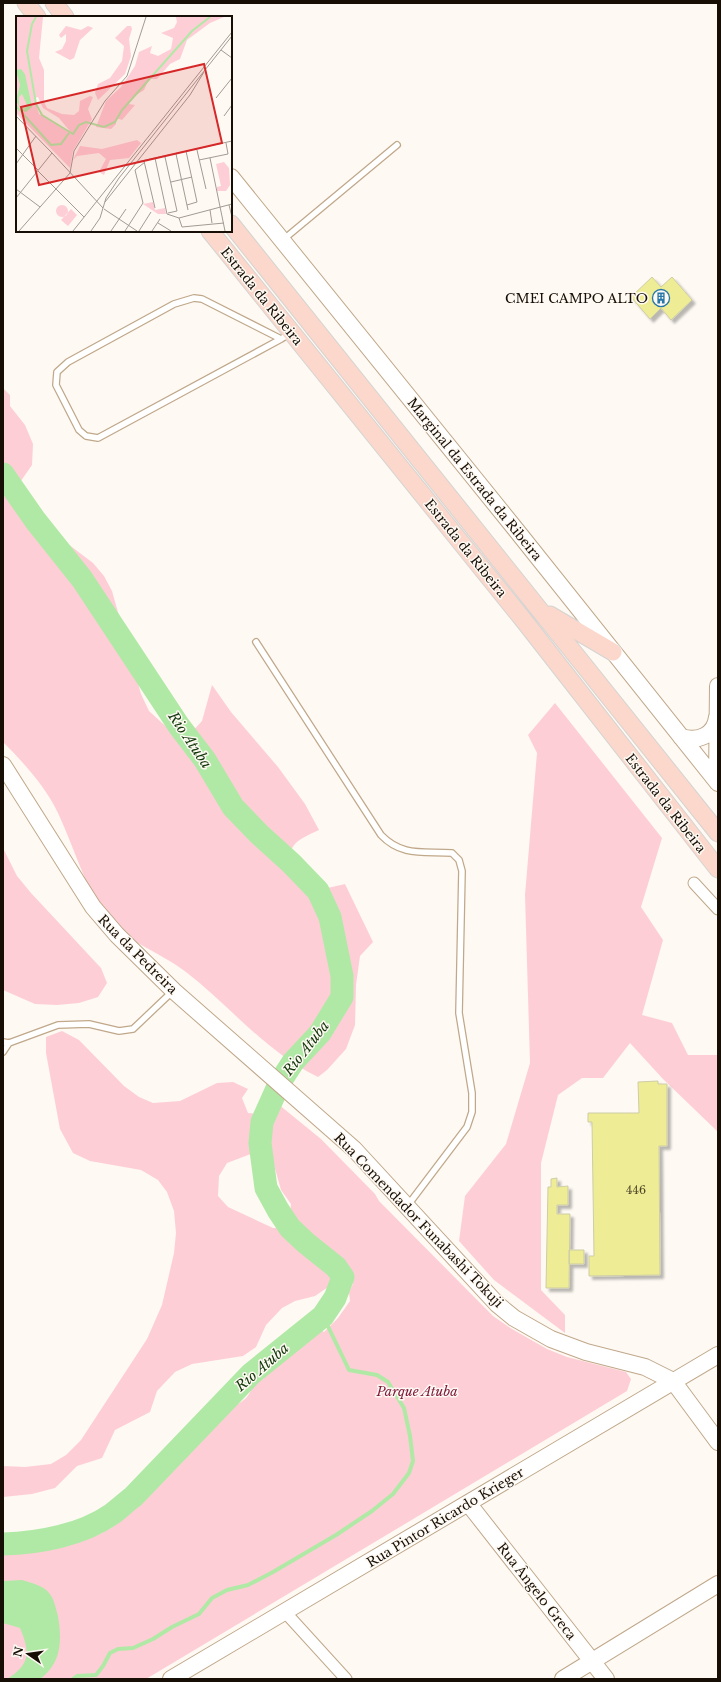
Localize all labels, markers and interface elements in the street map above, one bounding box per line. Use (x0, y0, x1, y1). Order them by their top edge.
inset map (16, 16, 232, 232)
street label: Estrada da Ribeira (217, 244, 307, 349)
building icon: CMEI CAMPO ALTO (651, 288, 671, 308)
place label: CMEI CAMPO ALTO (505, 290, 648, 307)
street label: Marginal da Estrada da Ribeira (404, 394, 546, 564)
street label: Estrada da Ribeira (422, 496, 510, 600)
water label: Rio Atuba (164, 707, 216, 772)
street label: Estrada da Ribeira (622, 750, 710, 857)
street label: Rua da Pedreira (94, 911, 181, 998)
water label: Rio Atuba (278, 1017, 333, 1080)
street label: Rua Comendador Funabashi Tokuji (330, 1129, 507, 1312)
house number: 446 (626, 1183, 646, 1197)
water label: Rio Atuba (231, 1339, 292, 1396)
park label: Parque Atuba (375, 1383, 458, 1400)
street label: Rua Pintor Ricardo Krieger (363, 1463, 528, 1571)
street label: Rua Ângelo Greca (493, 1539, 580, 1644)
north arrow (8, 1634, 48, 1674)
text: N (10, 1644, 26, 1658)

